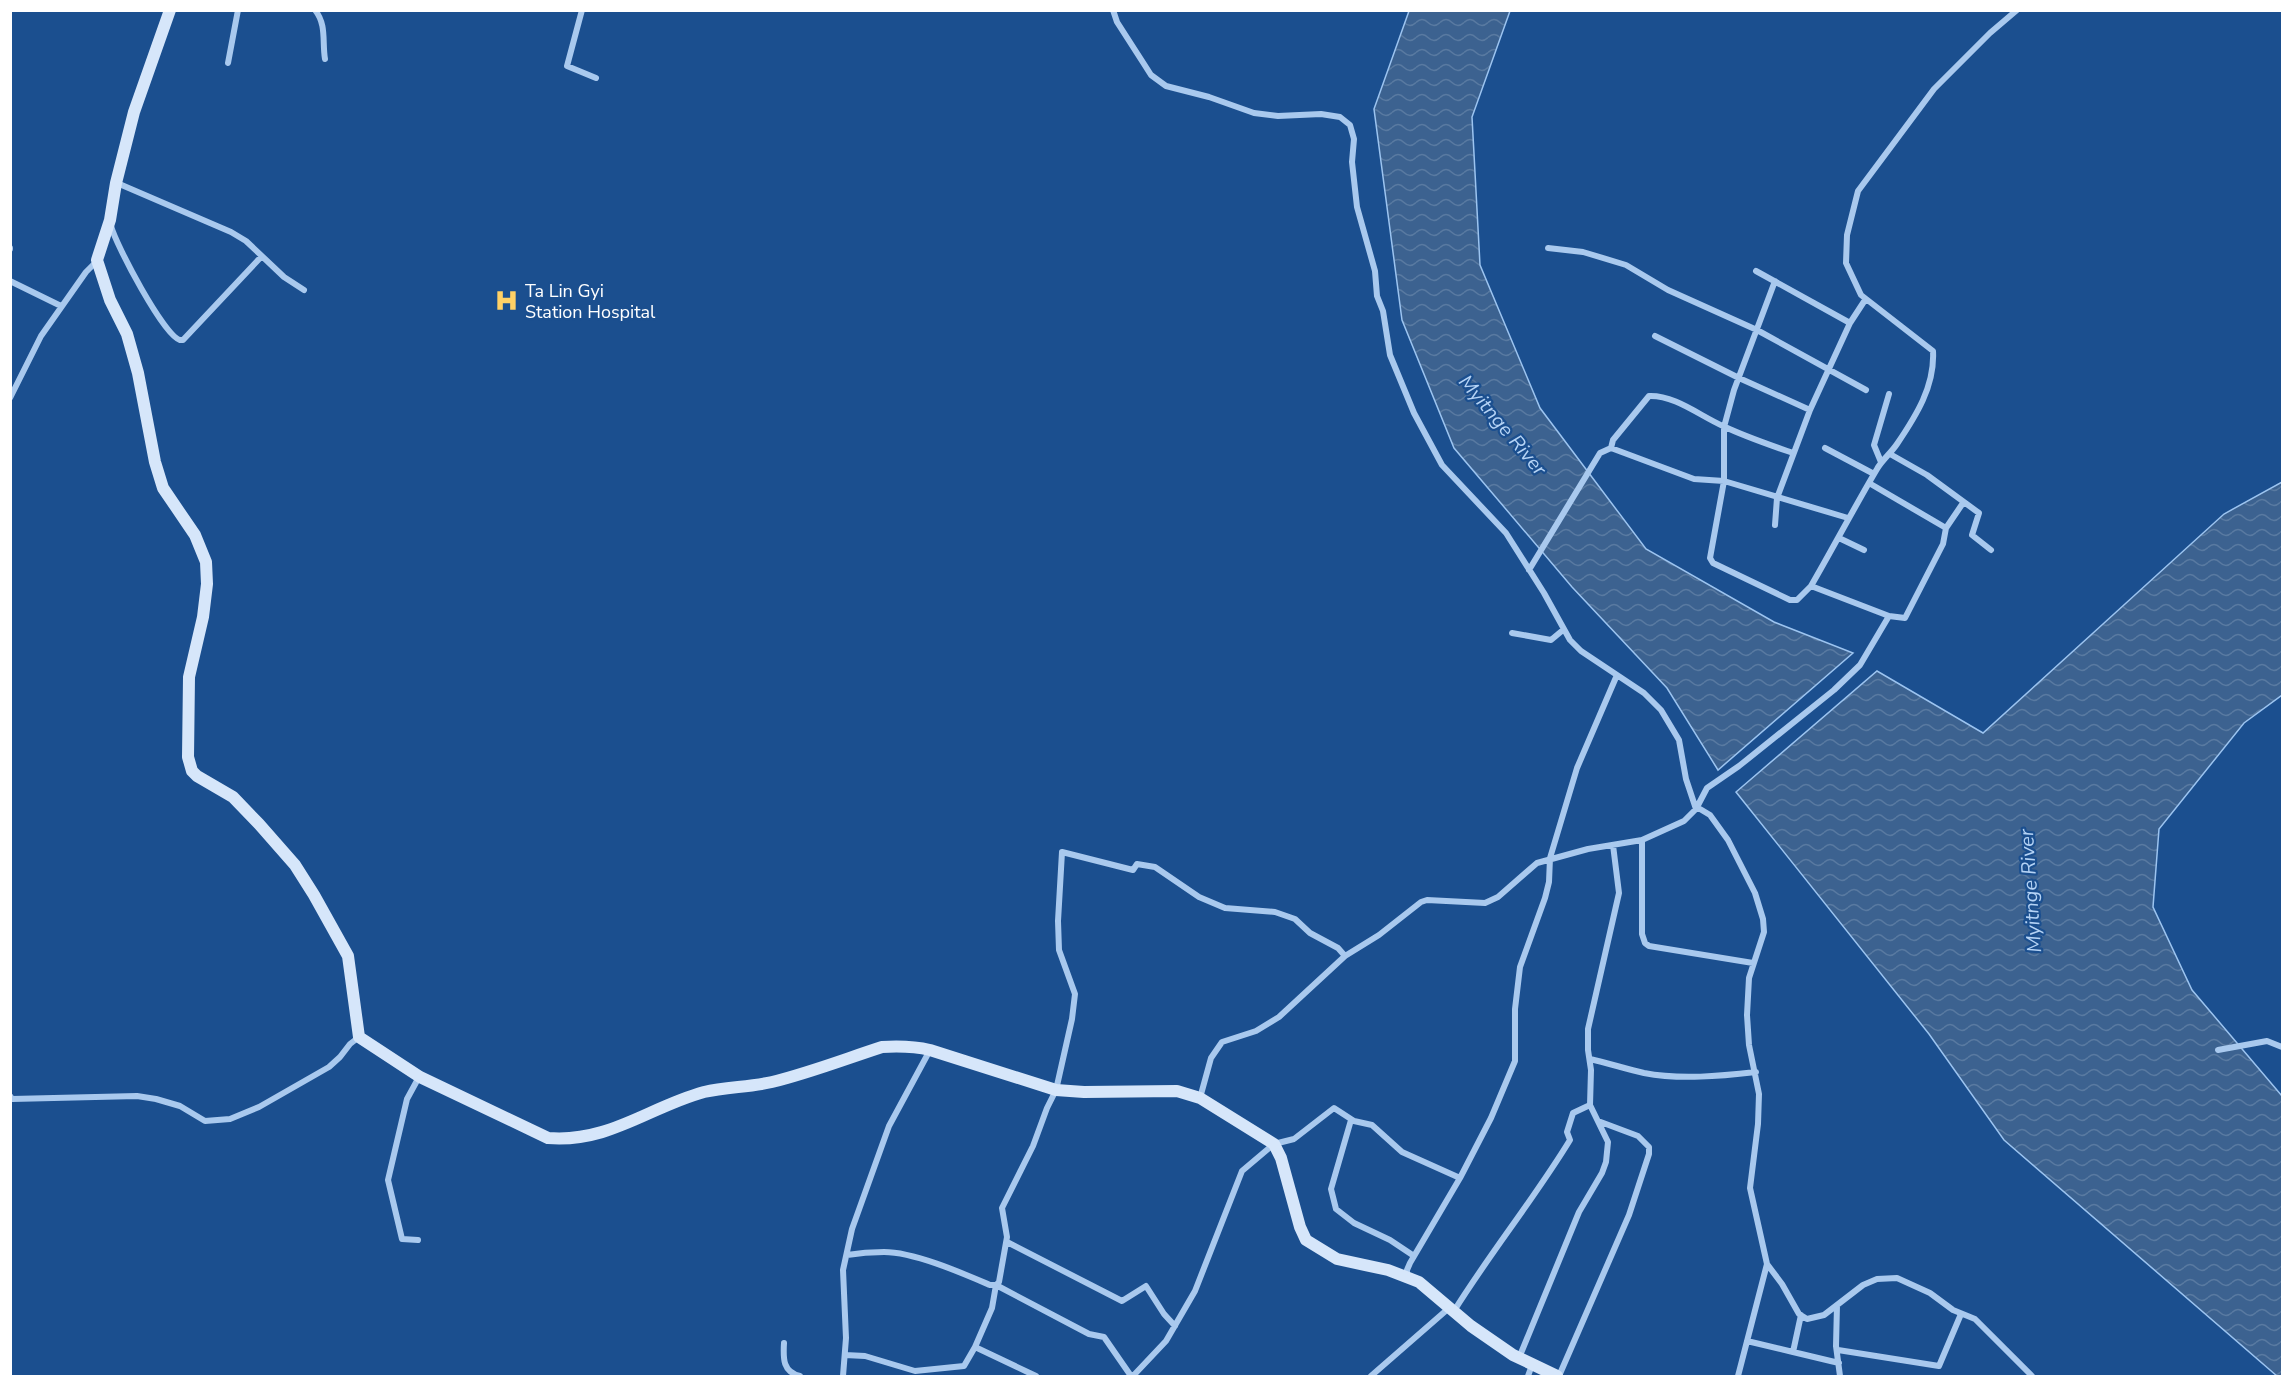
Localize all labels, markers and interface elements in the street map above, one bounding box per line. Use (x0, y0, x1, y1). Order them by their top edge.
place label: Ta Lin Gyi Station Hospital (525, 279, 656, 324)
hospital icon: Ta Lin Gyi Station Hospital (494, 288, 520, 314)
water label: Myitnge River (1452, 369, 1553, 482)
water label: Myitnge River (2013, 827, 2048, 954)

